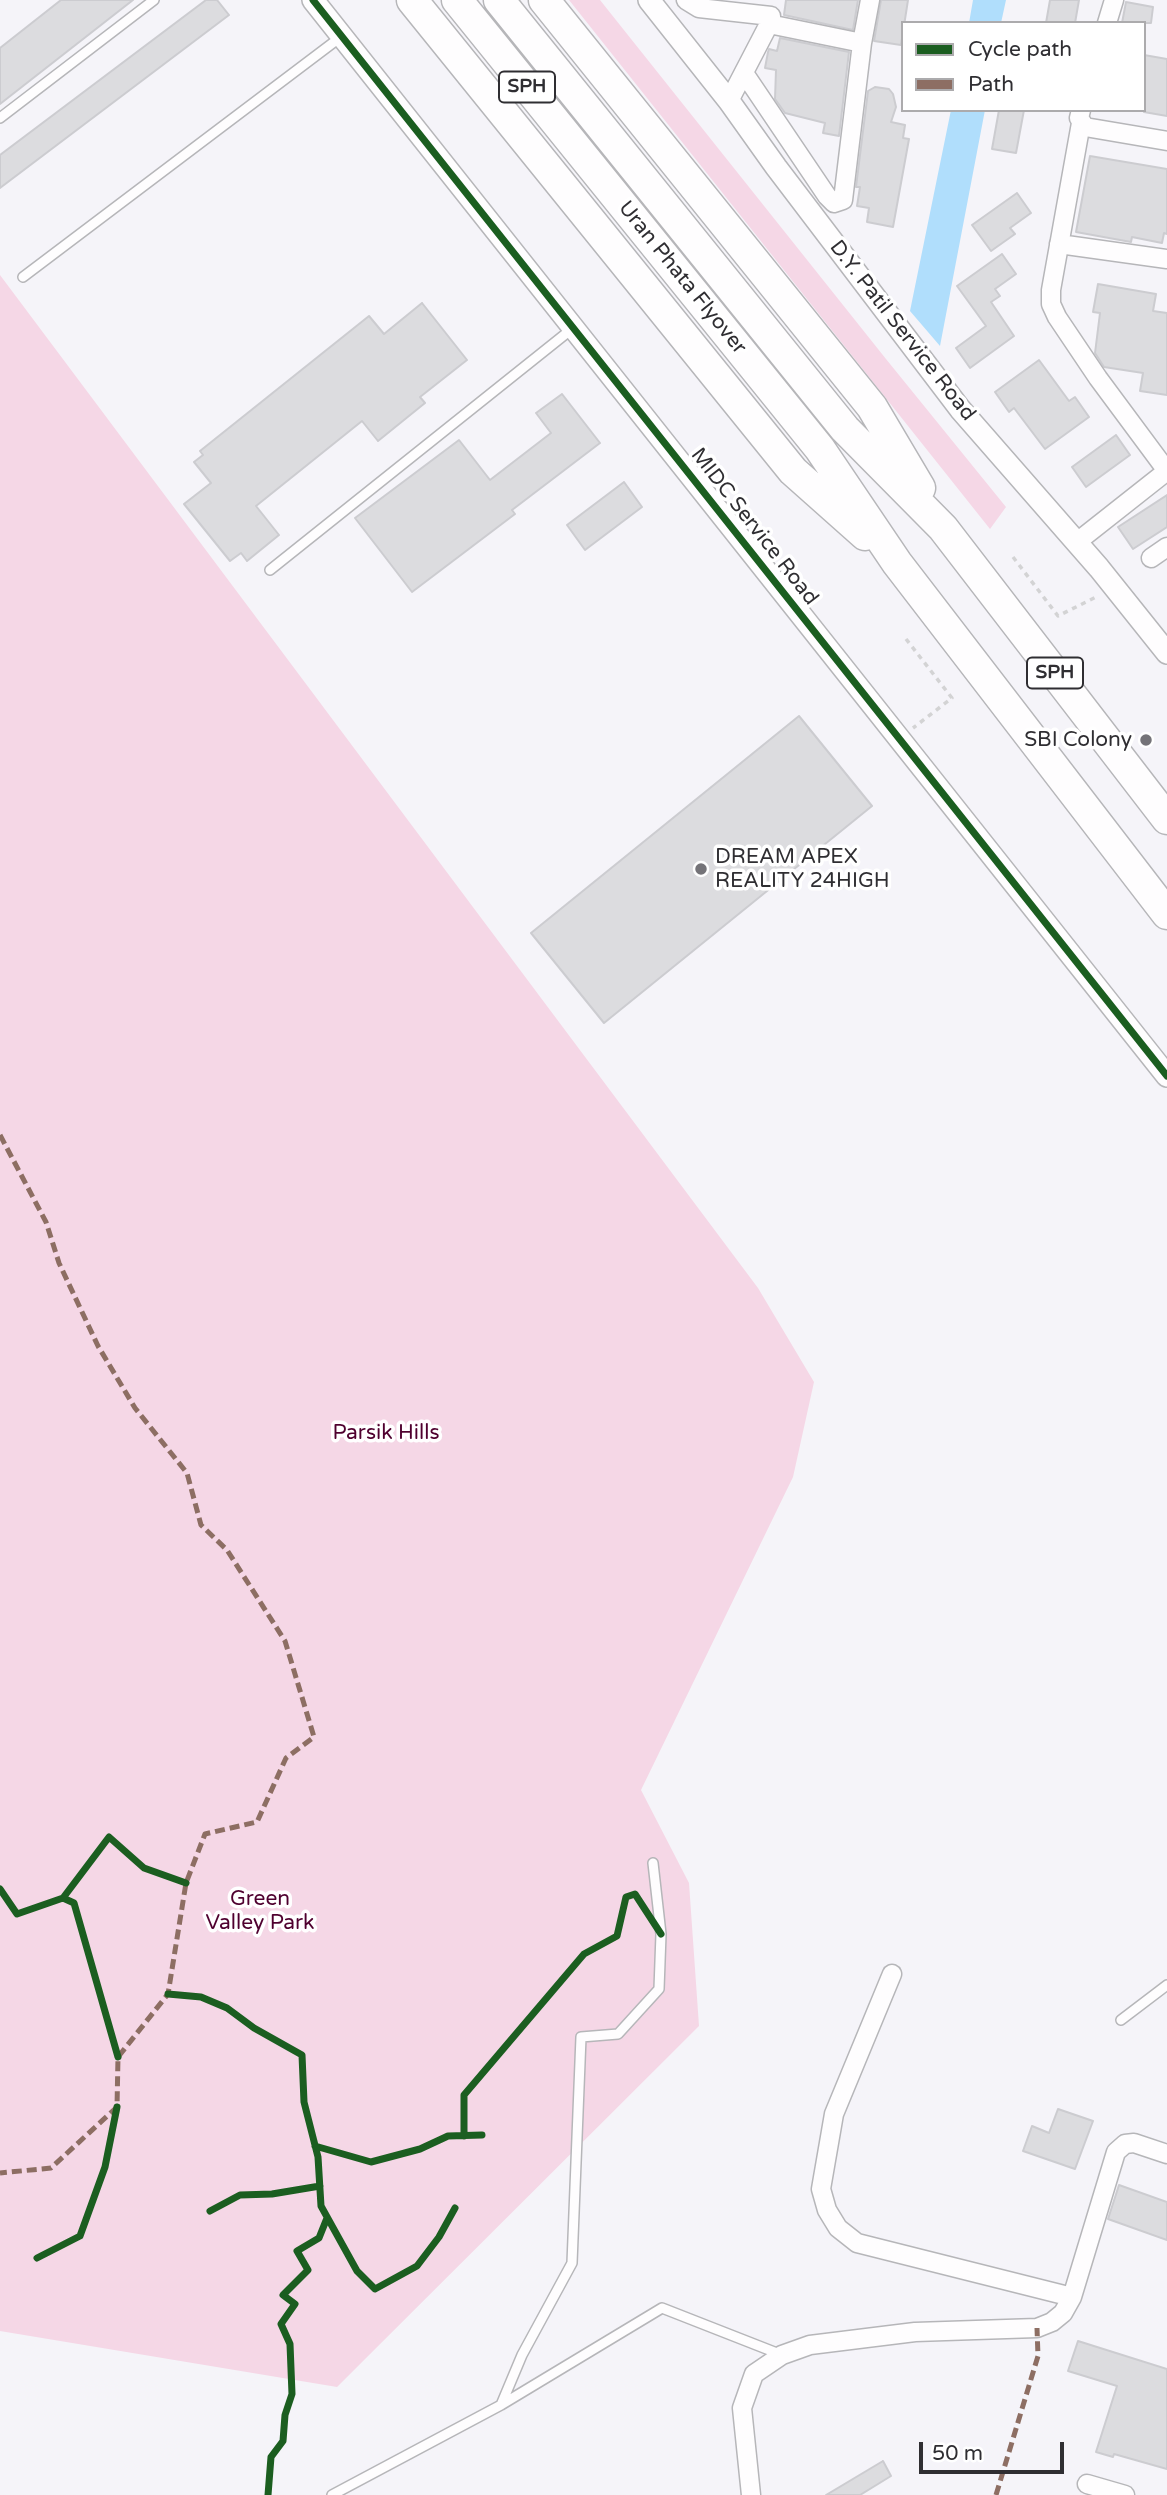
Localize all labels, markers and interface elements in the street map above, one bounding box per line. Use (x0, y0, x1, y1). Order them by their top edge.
legend (901, 21, 1146, 112)
text: Cycle path (968, 37, 1072, 62)
road number: SPH (499, 72, 555, 102)
text: Path (968, 72, 1014, 97)
street label: Uran Phata Flyover (612, 196, 752, 360)
street label: D.Y. Patil Service Road (824, 236, 980, 426)
street label: MIDC Service Road (685, 443, 823, 611)
road number: SPH (1027, 658, 1083, 688)
place label: SBI Colony (1024, 727, 1132, 753)
marker: SBI Colony (1138, 732, 1154, 748)
place label: DREAM APEX REALITY 24HIGH (715, 844, 890, 894)
marker: DREAM APEX REALITY 24HIGH (693, 861, 709, 877)
park label: Parsik Hills (332, 1420, 440, 1446)
park label: Green Valley Park (205, 1886, 315, 1936)
scale bar (922, 2428, 1067, 2472)
text: 50 m (932, 2441, 983, 2466)

